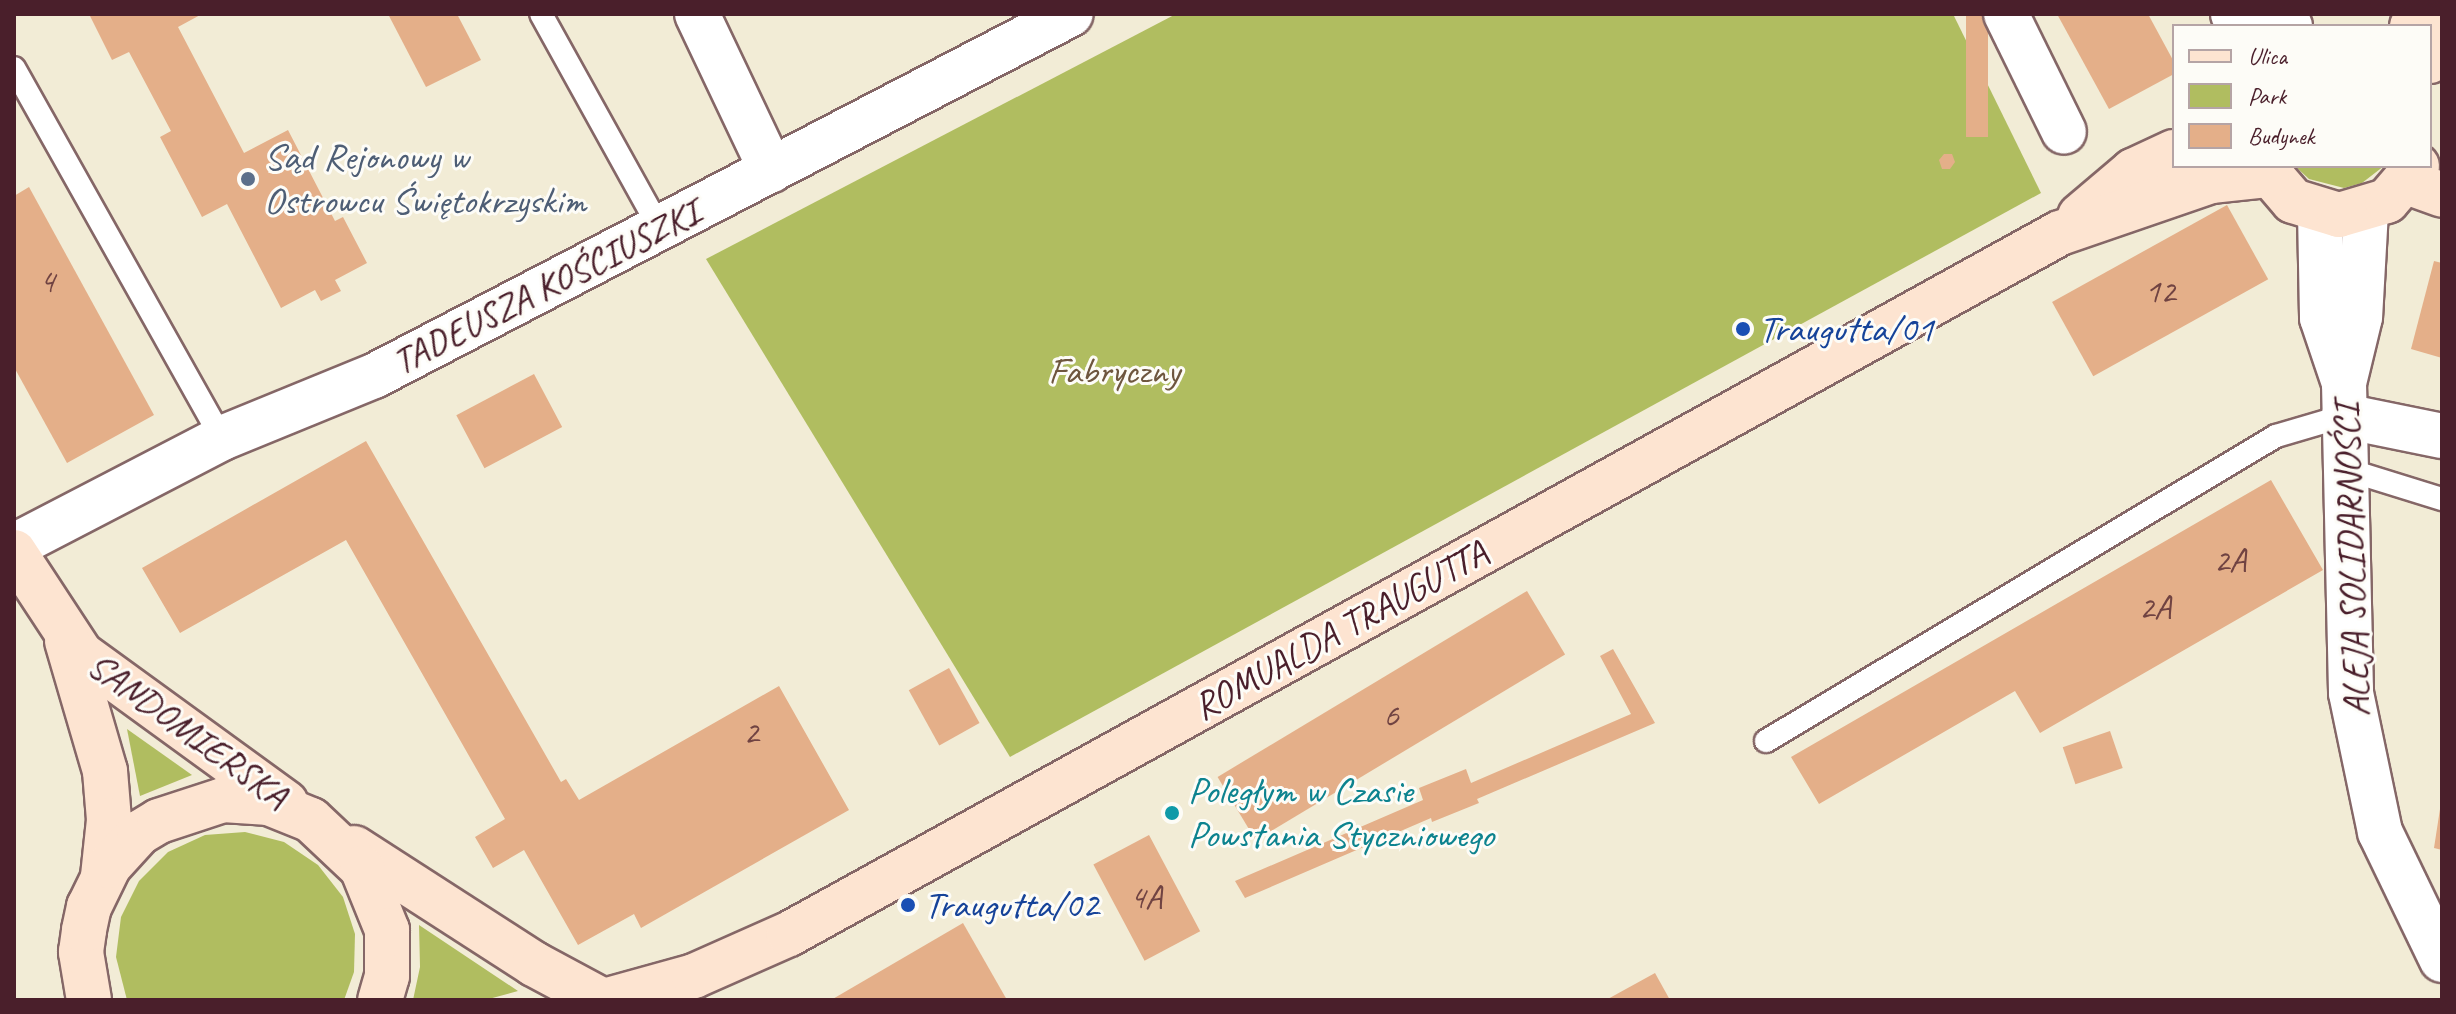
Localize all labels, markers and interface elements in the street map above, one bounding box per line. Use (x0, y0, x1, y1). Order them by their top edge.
legend (2172, 24, 2432, 168)
text: Ulica (2248, 41, 2287, 71)
text: Park (2248, 81, 2286, 111)
text: Budynek (2248, 121, 2314, 151)
place label: Sąd Rejonowy w Ostrowcu Świętokrzyskim (264, 134, 586, 224)
marker: Sąd Rejonowy w Ostrowcu Świętokrzyskim (239, 170, 257, 188)
street label: TADEUSZA KOŚCIUSZKI (384, 190, 708, 384)
house number: 4 (39, 261, 55, 301)
house number: 12 (2145, 271, 2175, 311)
place label: Traugutta/01 (1759, 306, 1934, 352)
marker: Traugutta/01 (1734, 320, 1752, 338)
park label: Fabryczny (1048, 348, 1180, 394)
street label: ALEJA SOLIDARNOŚCI (2323, 402, 2379, 718)
street label: ROMUALDA TRAUGUTTA (1185, 530, 1495, 730)
house number: 2A (2214, 540, 2246, 580)
house number: 2A (2139, 587, 2171, 627)
street label: SANDOMIERSKA (79, 642, 297, 818)
house number: 6 (1383, 695, 1399, 735)
house number: 2 (743, 712, 759, 752)
place label: Poległym w Czasie Powstania Styczniowego (1188, 768, 1495, 858)
marker: Poległym w Czasie Powstania Styczniowego (1163, 804, 1181, 822)
house number: 4A (1130, 877, 1162, 917)
place label: Traugutta/02 (924, 882, 1099, 928)
marker: Traugutta/02 (899, 896, 917, 914)

